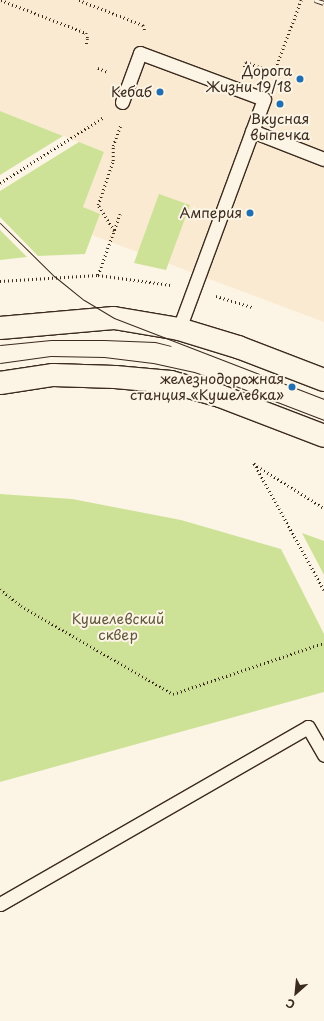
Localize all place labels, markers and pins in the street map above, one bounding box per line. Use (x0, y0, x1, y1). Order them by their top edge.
place label: Дорога Жизни 19/18 (206, 63, 292, 96)
marker: Дорога Жизни 19/18 (295, 74, 305, 84)
place label: Кебаб (111, 84, 152, 100)
marker: Кебаб (155, 87, 165, 97)
marker: Вкусная выпечка (275, 99, 285, 109)
place label: Вкусная выпечка (250, 111, 310, 144)
place label: Амперия (180, 205, 242, 221)
marker: Амперия (245, 208, 255, 218)
place label: железнодорожная станция «Кушелевка» (130, 371, 284, 404)
marker: железнодорожная станция «Кушелевка» (287, 382, 297, 392)

